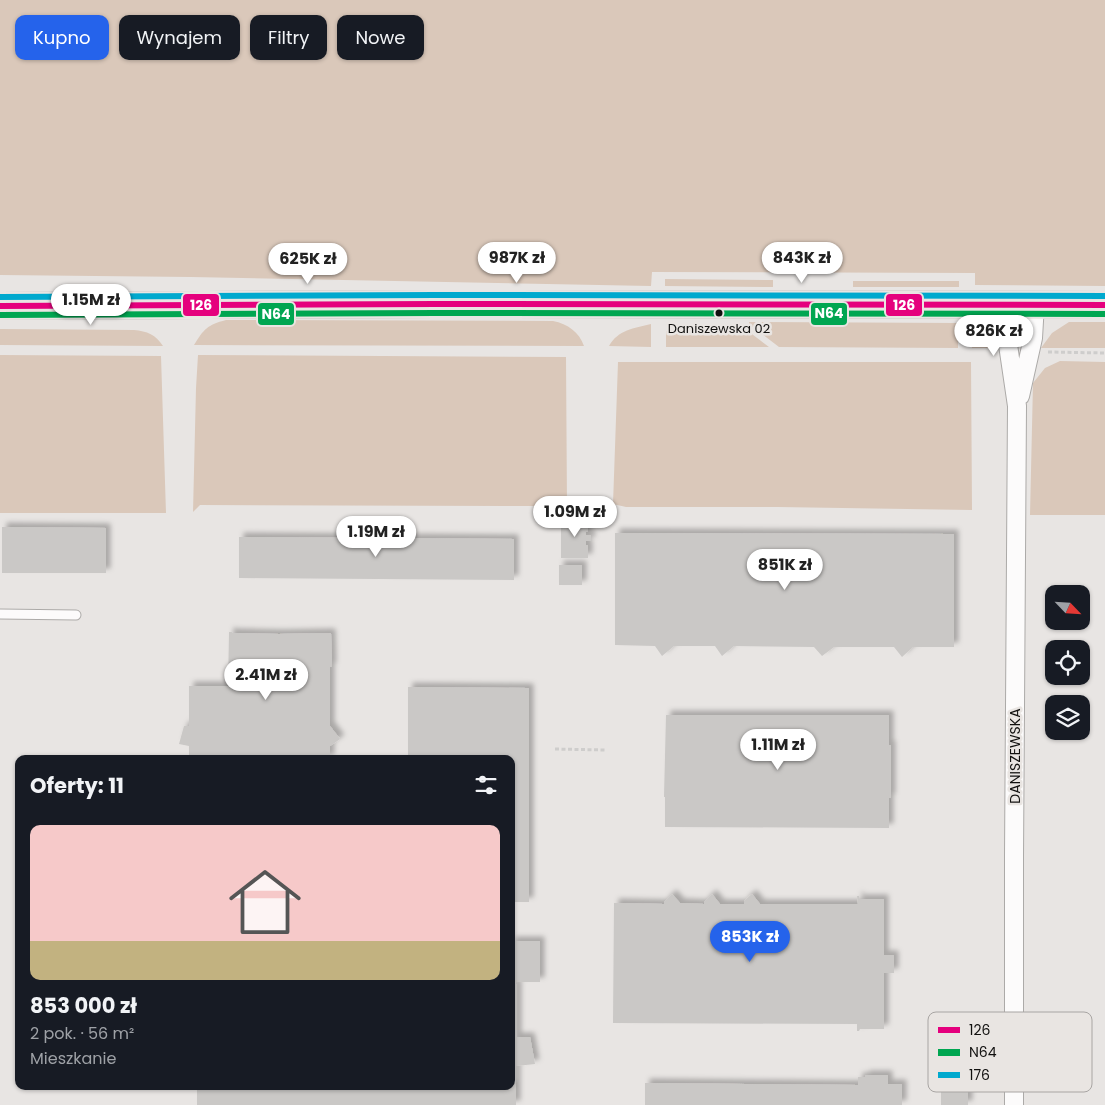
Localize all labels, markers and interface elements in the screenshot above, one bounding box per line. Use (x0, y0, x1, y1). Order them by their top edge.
chip: Kupno (15, 15, 109, 60)
chip: Wynajem (119, 15, 240, 60)
chip: Filtry (250, 15, 327, 60)
chip: Nowe (337, 15, 424, 60)
pin: 625K zł (262, 242, 354, 285)
pin: 987K zł (471, 242, 563, 284)
pin: 843K zł (756, 242, 848, 284)
text: 987K zł (489, 246, 545, 269)
text: 843K zł (773, 246, 831, 269)
text: 625K zł (279, 247, 337, 270)
pin: 1.15M zł (39, 284, 143, 326)
text: 1.15M zł (62, 288, 120, 311)
line badge: 126 (182, 293, 220, 317)
line badge: 126 (885, 293, 923, 317)
text: 126 (190, 295, 212, 315)
text: 126 (893, 295, 915, 315)
line badge: N64 (257, 302, 295, 326)
line badge: N64 (810, 302, 848, 326)
text: N64 (815, 303, 843, 323)
text: N64 (262, 304, 290, 324)
marker: Daniszewska 02 (714, 308, 724, 318)
pin: 826K zł (948, 314, 1040, 357)
place label: Daniszewska 02 (668, 319, 770, 338)
text: 826K zł (965, 319, 1023, 342)
pin: 1.09M zł (523, 496, 627, 538)
text: 1.09M zł (544, 500, 606, 523)
pin: 1.19M zł (324, 516, 428, 558)
text: 1.19M zł (347, 520, 405, 543)
pin: 851K zł (739, 548, 831, 591)
text: 851K zł (758, 553, 812, 576)
north arrow (1045, 585, 1090, 630)
map controls (1045, 585, 1090, 740)
button: locate (1045, 640, 1090, 685)
pin: 2.41M zł (214, 658, 318, 701)
text: 2.41M zł (235, 663, 297, 686)
button: layers (1045, 695, 1090, 740)
street label: DANISZEWSKA (1005, 708, 1025, 804)
pin: 1.11M zł (726, 728, 830, 771)
text: 1.11M zł (751, 733, 805, 756)
text: Oferty: 11 (30, 771, 124, 800)
icon: filters (472, 771, 500, 799)
icon: home (220, 857, 310, 947)
pin: 853K zł (704, 920, 796, 963)
text: 853K zł (721, 925, 779, 948)
text: 853 000 zł (30, 991, 137, 1020)
legend (928, 1012, 1092, 1092)
text: 126 (969, 1020, 991, 1040)
text: 2 pok. · 56 m² (30, 1022, 134, 1045)
text: N64 (969, 1042, 997, 1062)
text: Mieszkanie (30, 1047, 116, 1070)
text: 176 (969, 1065, 990, 1085)

